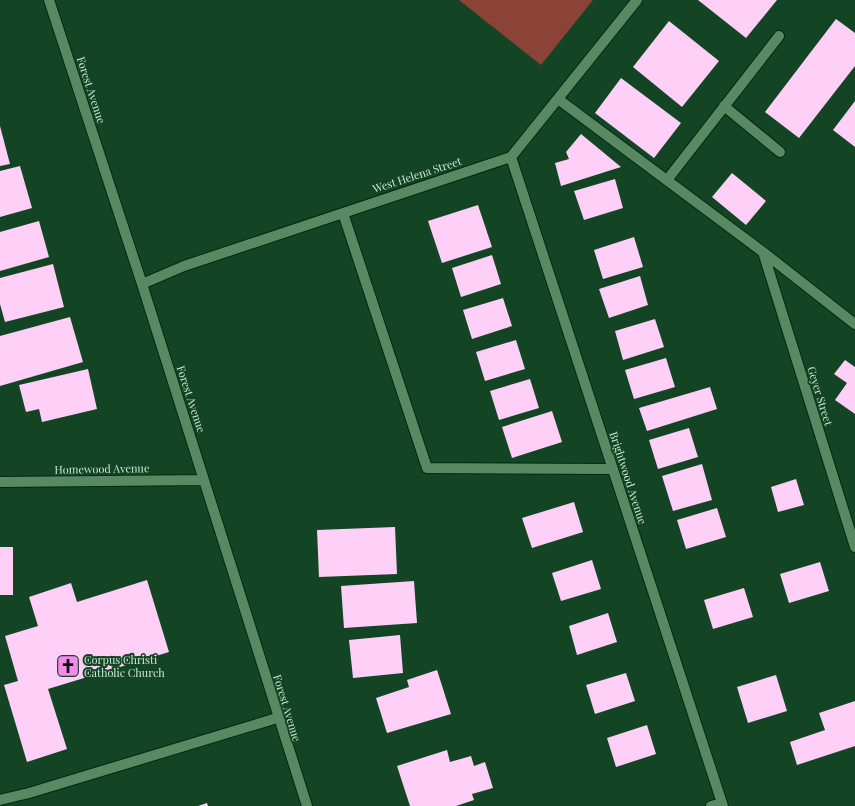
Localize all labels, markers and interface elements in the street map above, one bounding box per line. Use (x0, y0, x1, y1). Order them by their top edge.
street label: Forest Avenue (74, 54, 109, 126)
street label: West Helena Street (370, 153, 463, 196)
street label: Forest Avenue (174, 363, 209, 435)
street label: Geyer Street (804, 364, 837, 427)
street label: Brightwood Avenue (606, 430, 651, 526)
street label: Homewood Avenue (54, 460, 150, 477)
place label: Corpus Christi Catholic Church (84, 652, 165, 680)
church icon: Corpus Christi Catholic Church (55, 653, 81, 679)
street label: Forest Avenue (270, 672, 305, 744)

